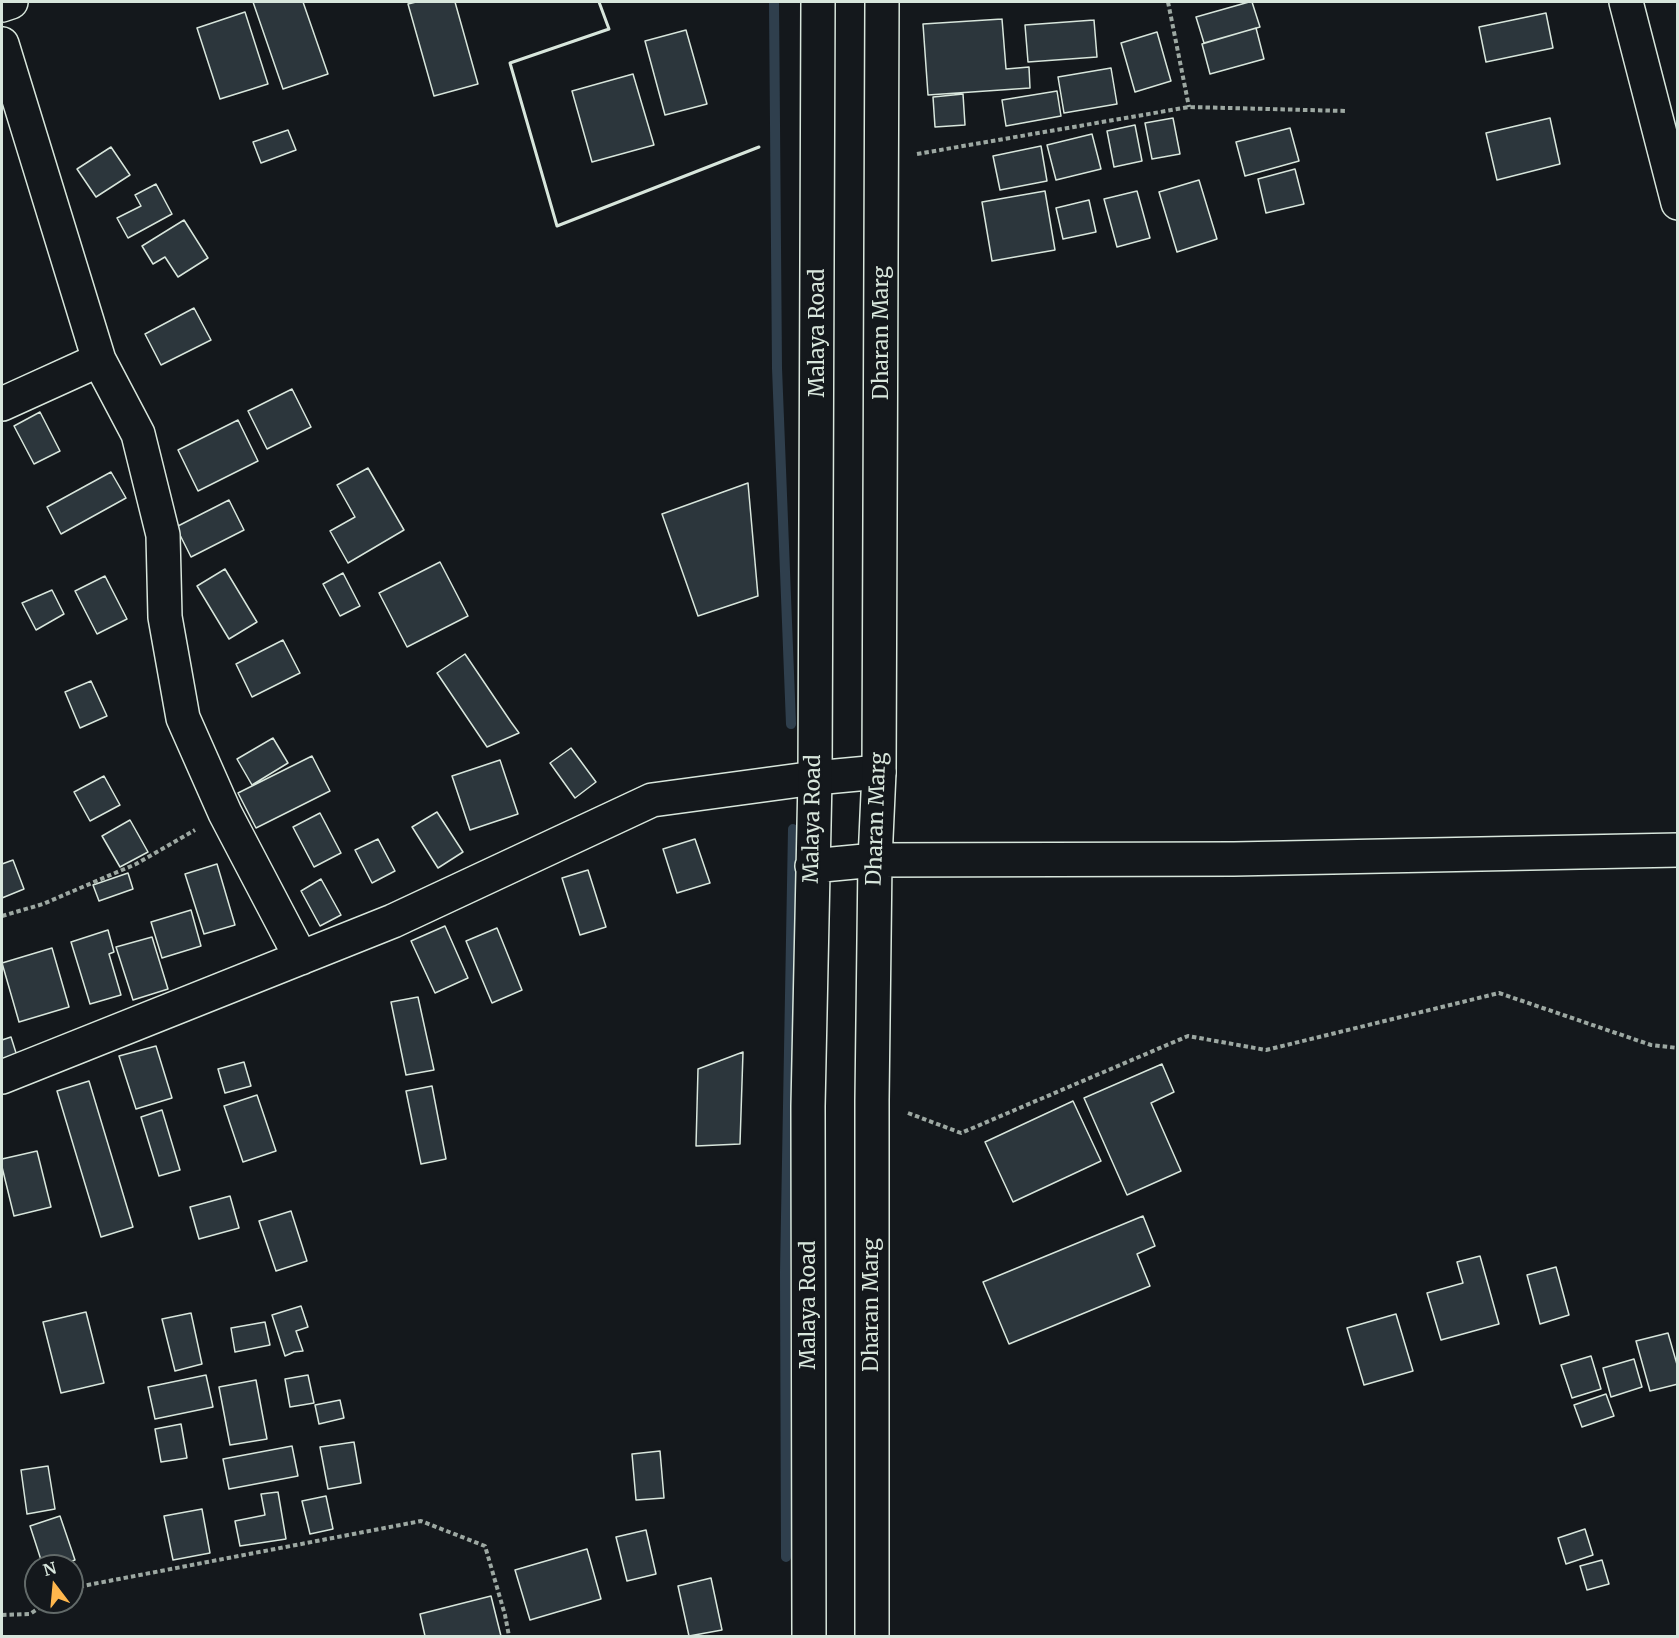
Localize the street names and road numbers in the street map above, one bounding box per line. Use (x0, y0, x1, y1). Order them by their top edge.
street label: Dharan Marg (869, 266, 895, 400)
street label: Malaya Road (805, 269, 831, 397)
street label: Dharan Marg (862, 752, 892, 886)
street label: Malaya Road (799, 754, 827, 884)
street label: Dharan Marg (859, 1238, 885, 1372)
street label: Malaya Road (796, 1241, 822, 1369)

